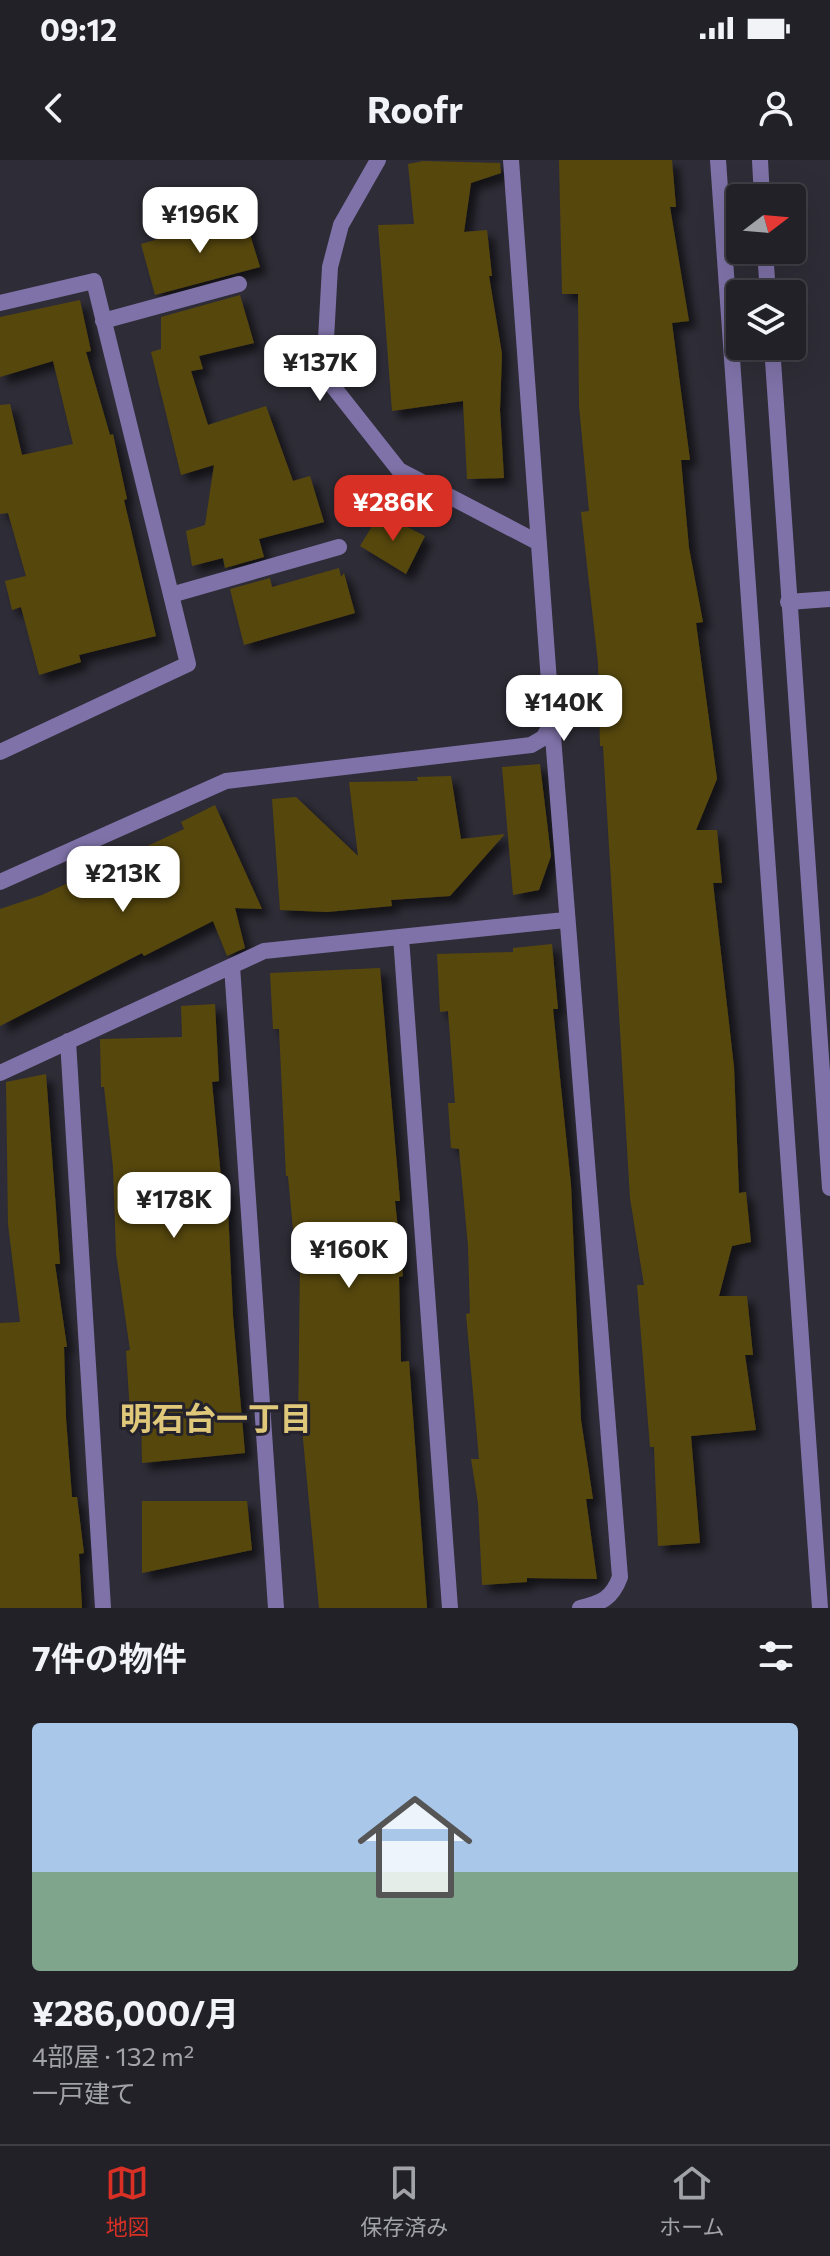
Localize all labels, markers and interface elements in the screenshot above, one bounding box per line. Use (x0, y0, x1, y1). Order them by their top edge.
text: 09:12 (40, 10, 117, 47)
icon: back (32, 86, 76, 130)
text: Roofr (367, 86, 463, 130)
icon: person (754, 86, 798, 130)
north arrow (726, 184, 806, 264)
map controls (726, 184, 806, 360)
pin: ¥196K (144, 187, 256, 255)
text: ¥196K (161, 197, 239, 228)
button: layers (726, 280, 806, 360)
pin: ¥137K (264, 335, 376, 403)
text: ¥137K (282, 345, 358, 376)
pin: ¥286K (337, 475, 449, 543)
text: ¥286K (352, 485, 434, 516)
pin: ¥140K (508, 675, 620, 743)
text: ¥140K (524, 685, 604, 716)
pin: ¥213K (67, 846, 179, 914)
text: ¥213K (85, 856, 161, 887)
pin: ¥178K (118, 1172, 230, 1240)
text: ¥178K (136, 1182, 212, 1213)
pin: ¥160K (293, 1222, 405, 1290)
text: ¥160K (309, 1232, 389, 1263)
district label: 明石台一丁目 (120, 1397, 312, 1437)
icon: filters (754, 1634, 798, 1678)
text: 7件の物件 (32, 1636, 187, 1678)
icon: home (343, 1775, 487, 1919)
text: ¥286,000/月 (32, 1991, 239, 2033)
text: 4部屋 · 132 m² (32, 2040, 194, 2071)
text: 一戸建て (32, 2077, 136, 2108)
tab: 地図 (105, 2161, 149, 2241)
tab: 保存済み (360, 2161, 448, 2241)
tab: ホーム (659, 2161, 725, 2241)

